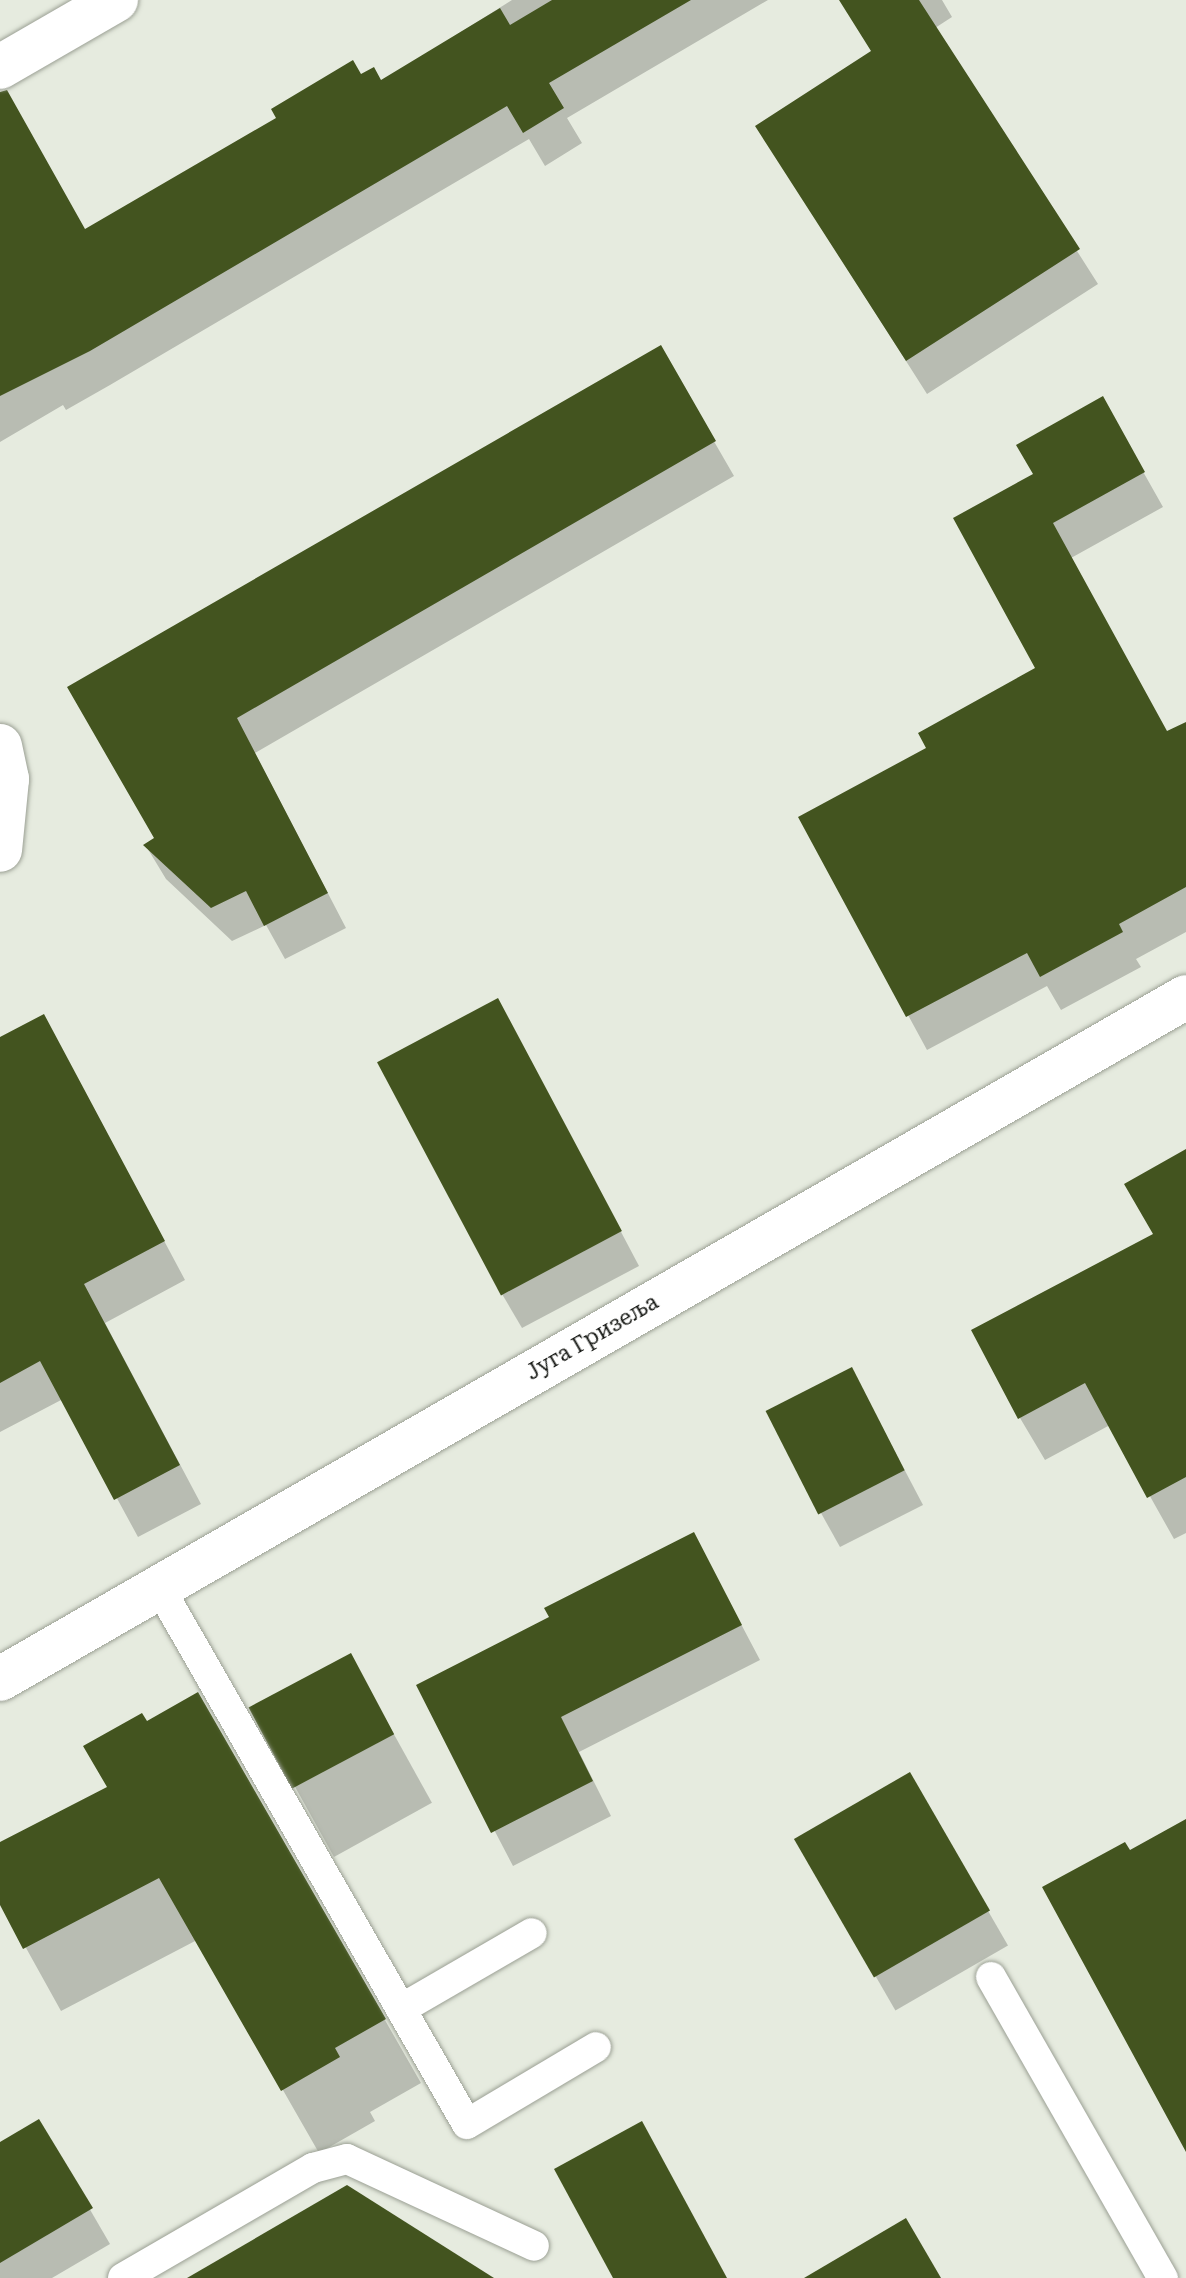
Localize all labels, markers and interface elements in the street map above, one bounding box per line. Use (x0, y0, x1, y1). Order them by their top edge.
street label: Југа Гризеља (521, 1288, 663, 1386)

